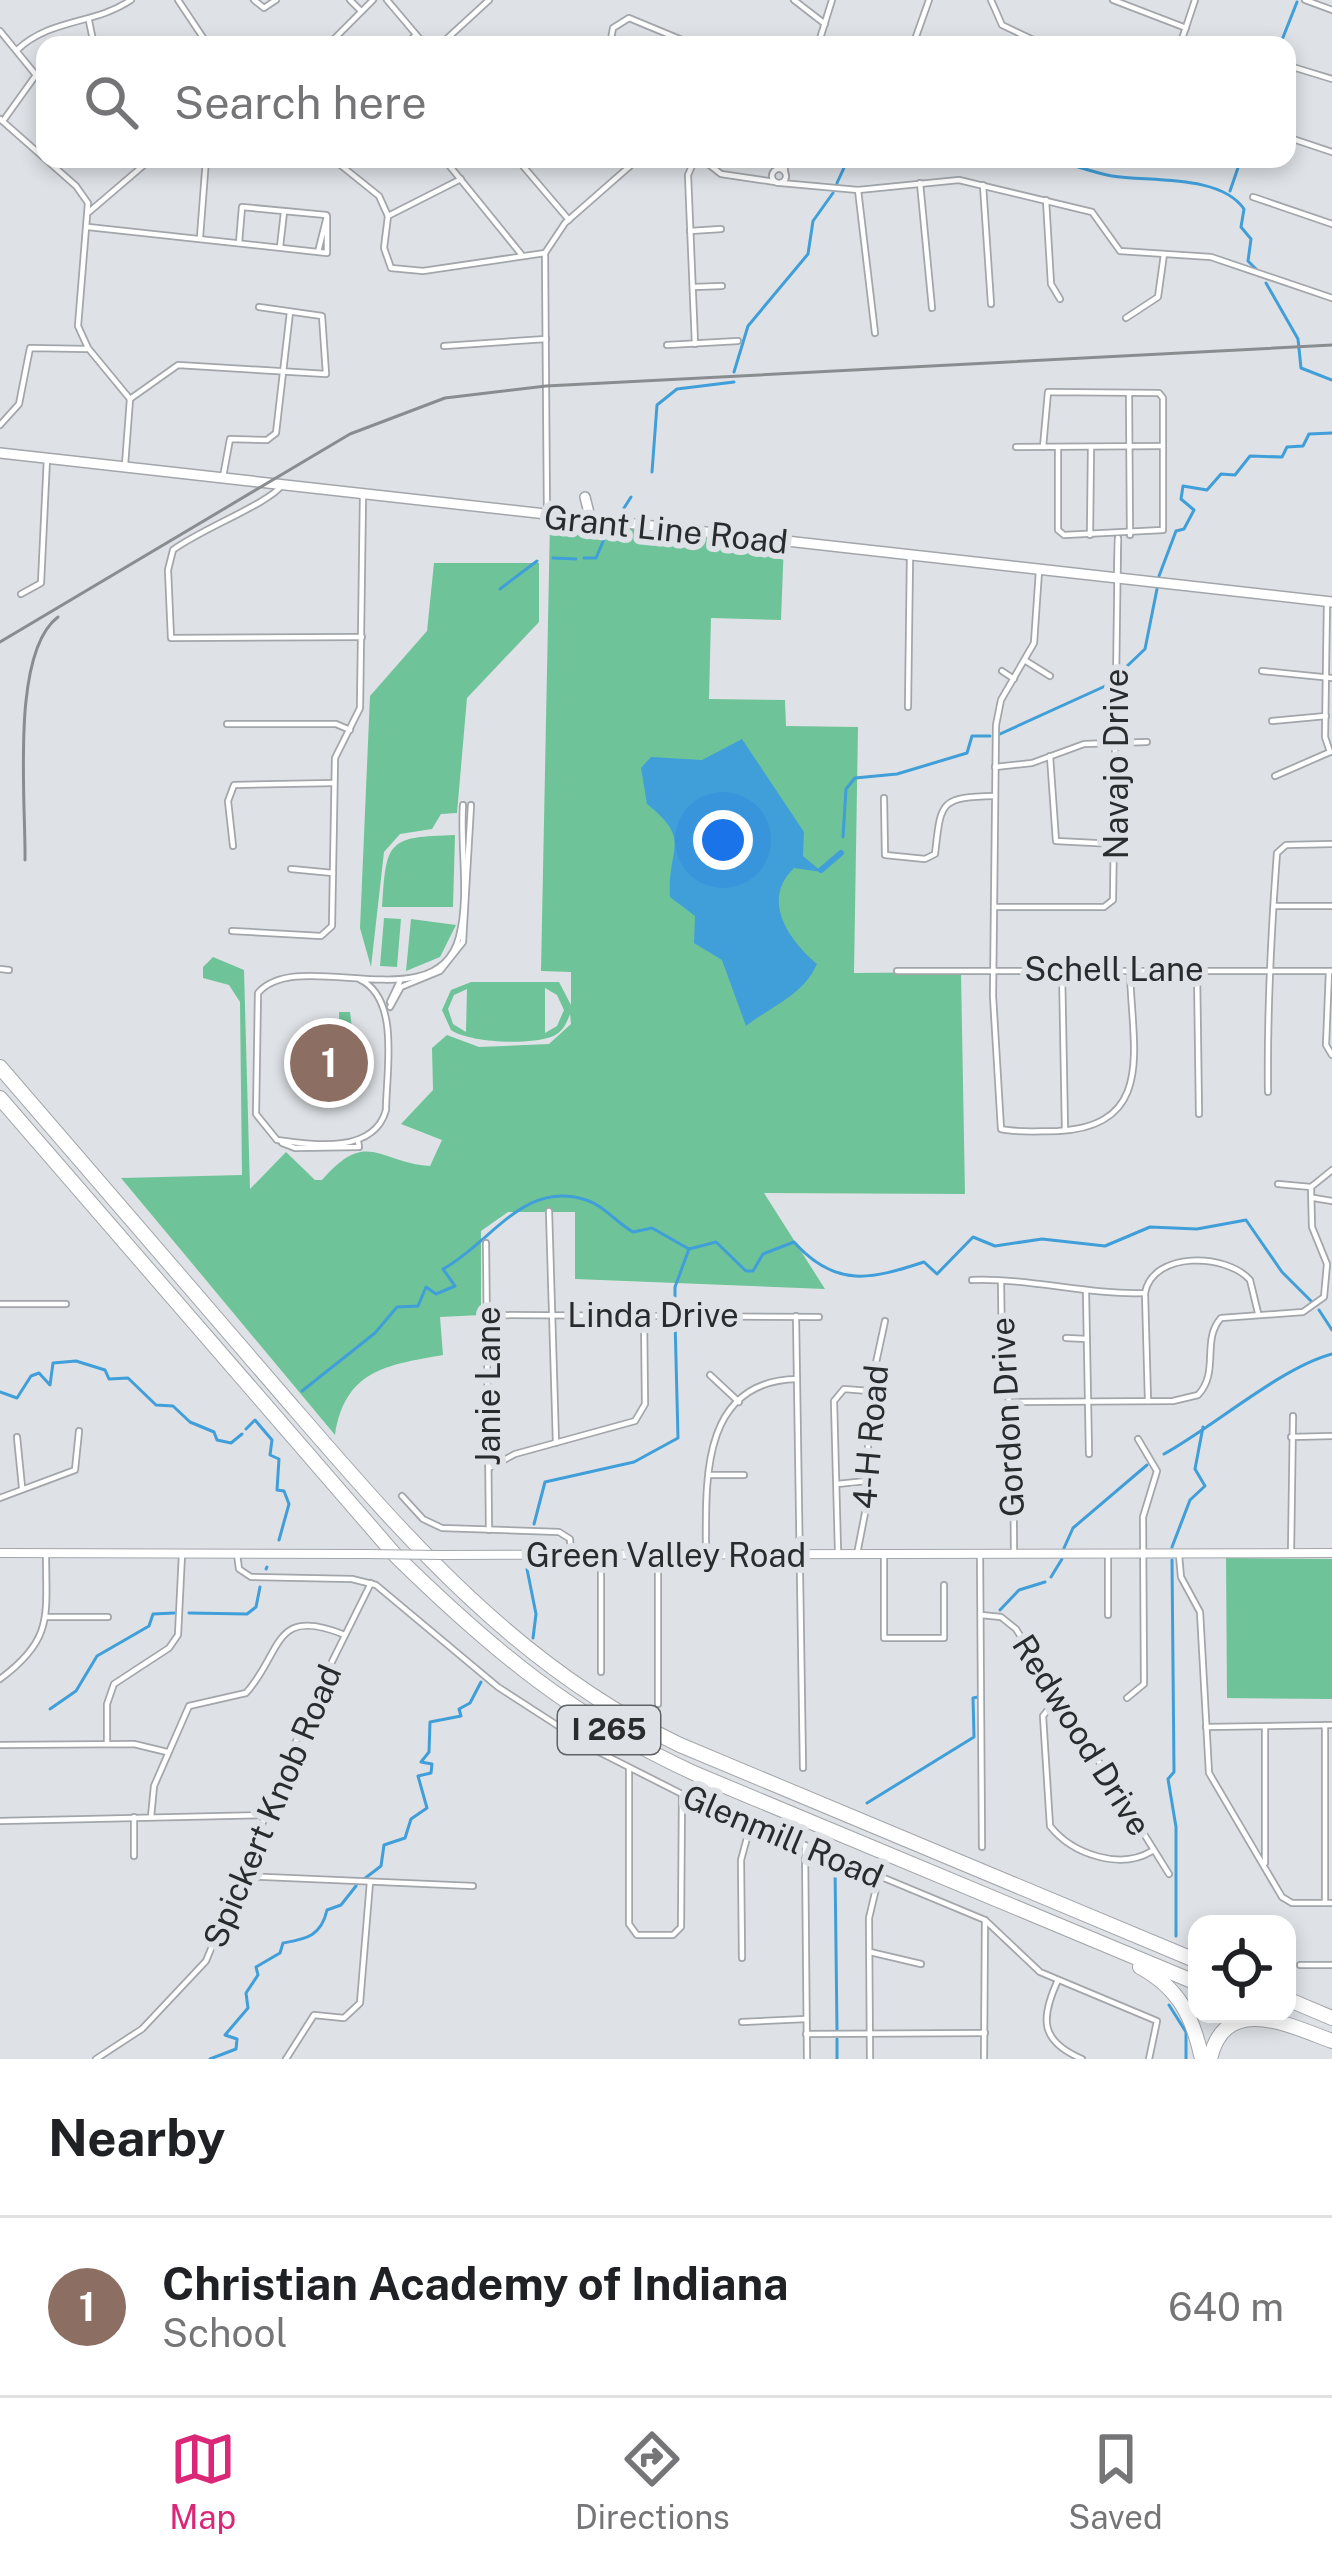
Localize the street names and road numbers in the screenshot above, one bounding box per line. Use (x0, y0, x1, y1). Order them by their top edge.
street label: Grant Line Road (542, 497, 790, 561)
street label: Navajo Drive (1097, 668, 1135, 860)
street label: Schell Lane (1024, 950, 1204, 988)
street label: Linda Drive (567, 1296, 739, 1334)
street label: Janie Lane (469, 1306, 507, 1466)
street label: Gordon Drive (983, 1316, 1031, 1518)
street label: 4-H Road (845, 1363, 895, 1511)
street label: Green Valley Road (526, 1536, 806, 1574)
street label: Redwood Drive (1005, 1628, 1159, 1842)
street label: Spickert Knob Road (195, 1659, 349, 1953)
road number: I 265 (558, 1706, 660, 1754)
street label: Glenmill Road (677, 1777, 889, 1895)

